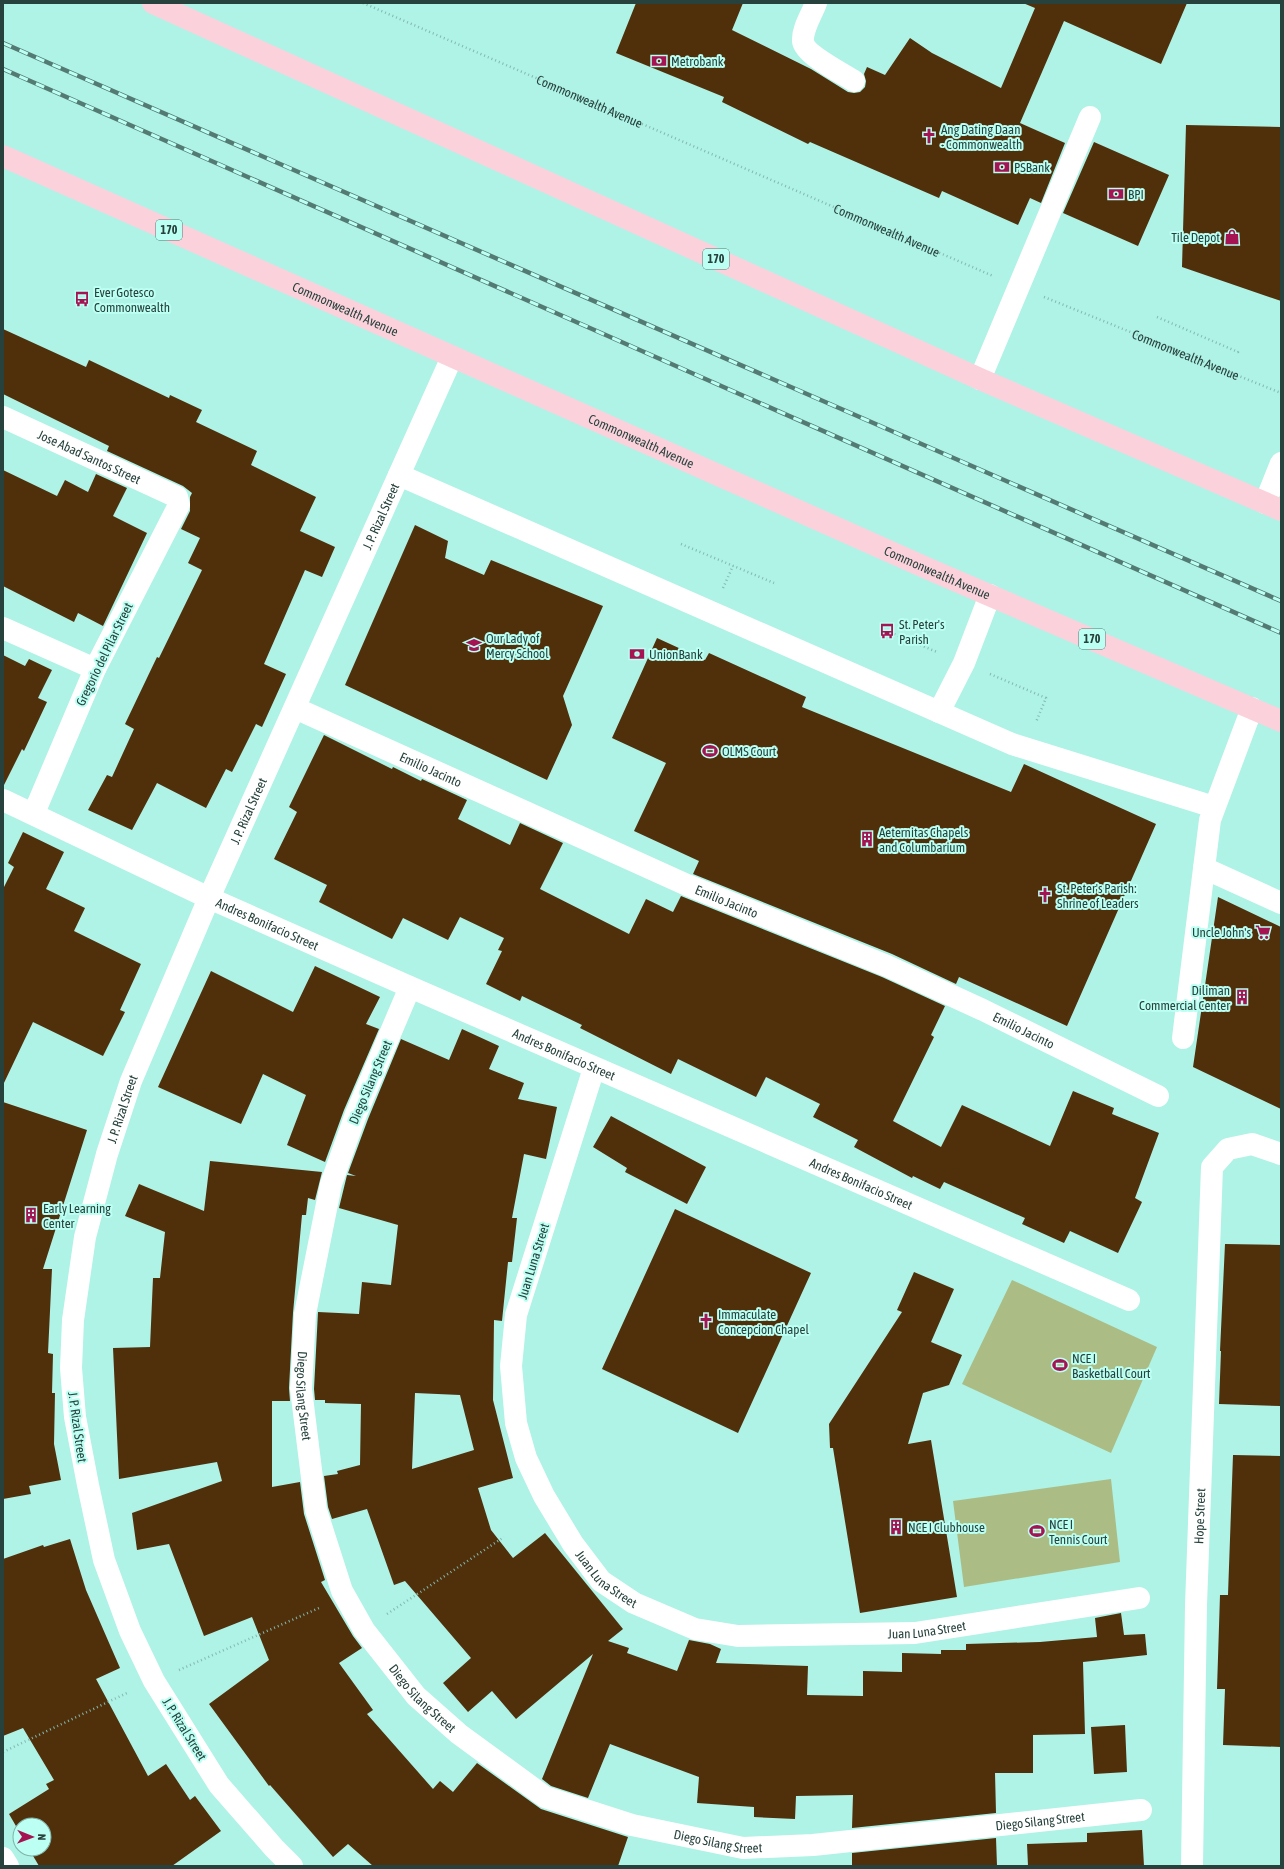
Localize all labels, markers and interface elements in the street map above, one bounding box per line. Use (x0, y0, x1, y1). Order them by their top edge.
bank icon: Metrobank (650, 52, 668, 70)
place label: Metrobank (671, 54, 724, 69)
street label: Commonwealth Avenue (534, 72, 645, 131)
place label: Ang Dating Daan - Commonwealth (941, 122, 1022, 152)
church icon: Ang Dating Daan - Commonwealth (920, 127, 938, 145)
bank icon: PSBank (993, 158, 1011, 176)
place label: PSBank (1014, 160, 1050, 175)
bank icon: BPI (1107, 185, 1125, 203)
place label: BPI (1128, 187, 1144, 202)
street label: Commonwealth Avenue (831, 201, 942, 260)
road number: 170 (156, 220, 182, 240)
shop icon: Tile Depot (1223, 228, 1241, 246)
place label: Tile Depot (1171, 230, 1220, 245)
road number: 170 (703, 249, 729, 269)
street label: Commonwealth Avenue (290, 279, 400, 339)
place label: Ever Gotesco Commonwealth (94, 285, 170, 315)
bus stop icon: Ever Gotesco Commonwealth (73, 290, 91, 308)
street label: Commonwealth Avenue (1130, 327, 1241, 383)
street label: Commonwealth Avenue (586, 411, 696, 471)
street label: Jose Abad Santos Street (35, 427, 143, 487)
street label: J. P. Rizal Street (360, 481, 402, 552)
street label: Commonwealth Avenue (882, 543, 993, 603)
street label: Gregorio del Pilar Street (73, 600, 136, 708)
place label: St. Peter's Parish (899, 617, 945, 647)
bus stop icon: St. Peter's Parish (878, 622, 896, 640)
road number: 170 (1079, 629, 1105, 649)
place label: Our Lady of Mercy School (486, 631, 549, 661)
school or university icon: Our Lady of Mercy School (465, 636, 483, 654)
bank icon: UnionBank (628, 645, 646, 663)
place label: UnionBank (649, 647, 703, 662)
sports icon: OLMS Court (701, 742, 719, 760)
place label: OLMS Court (722, 744, 777, 759)
street label: Emilio Jacinto (397, 749, 464, 790)
street label: J. P. Rizal Street (227, 775, 270, 847)
place label: Aeternitas Chapels and Columbarium (879, 825, 969, 855)
building icon: Aeternitas Chapels and Columbarium (858, 830, 876, 848)
place label: St. Peter's Parish: Shrine of Leaders (1057, 881, 1139, 911)
street label: Emilio Jacinto (693, 882, 760, 921)
church icon: St. Peter's Parish: Shrine of Leaders (1036, 886, 1054, 904)
street label: Andres Bonifacio Street (214, 895, 321, 954)
supermarket icon: Uncle John's (1254, 923, 1272, 941)
place label: Uncle John's (1192, 925, 1251, 940)
place label: Diliman Commercial Center (1139, 983, 1230, 1013)
building icon: Diliman Commercial Center (1233, 988, 1251, 1006)
street label: Emilio Jacinto (991, 1009, 1057, 1052)
street label: Andres Bonifacio Street (510, 1026, 618, 1084)
street label: Diego Silang Street (346, 1038, 395, 1126)
street label: J. P. Rizal Street (104, 1072, 141, 1145)
street label: Andres Bonifacio Street (807, 1155, 915, 1213)
place label: Early Learning Center (43, 1201, 111, 1231)
building icon: Early Learning Center (22, 1206, 40, 1224)
street label: Juan Luna Street (515, 1221, 552, 1301)
place label: Immaculate Concepcion Chapel (718, 1307, 809, 1337)
church icon: Immaculate Concepcion Chapel (697, 1312, 715, 1330)
street label: Diego Silang Street (293, 1351, 314, 1442)
place label: NCE I Basketball Court (1072, 1351, 1151, 1381)
sports icon: NCE I Basketball Court (1051, 1356, 1069, 1374)
street label: J. P. Rizal Street (65, 1391, 90, 1464)
street label: Hope Street (1191, 1488, 1208, 1544)
place label: NCE I Tennis Court (1049, 1517, 1108, 1547)
building icon: NCE I Clubhouse (887, 1518, 905, 1536)
place label: NCE I Clubhouse (908, 1520, 985, 1535)
sports icon: NCE I Tennis Court (1028, 1522, 1046, 1540)
street label: Juan Luna Street (572, 1547, 639, 1611)
street label: Juan Luna Street (888, 1618, 967, 1641)
street label: Diego Silang Street (386, 1661, 459, 1736)
street label: J. P. Rizal Street (159, 1695, 210, 1764)
street label: Diego Silang Street (995, 1809, 1086, 1833)
north arrow (12, 1817, 52, 1857)
street label: Diego Silang Street (672, 1827, 763, 1856)
text: N (36, 1834, 48, 1841)

